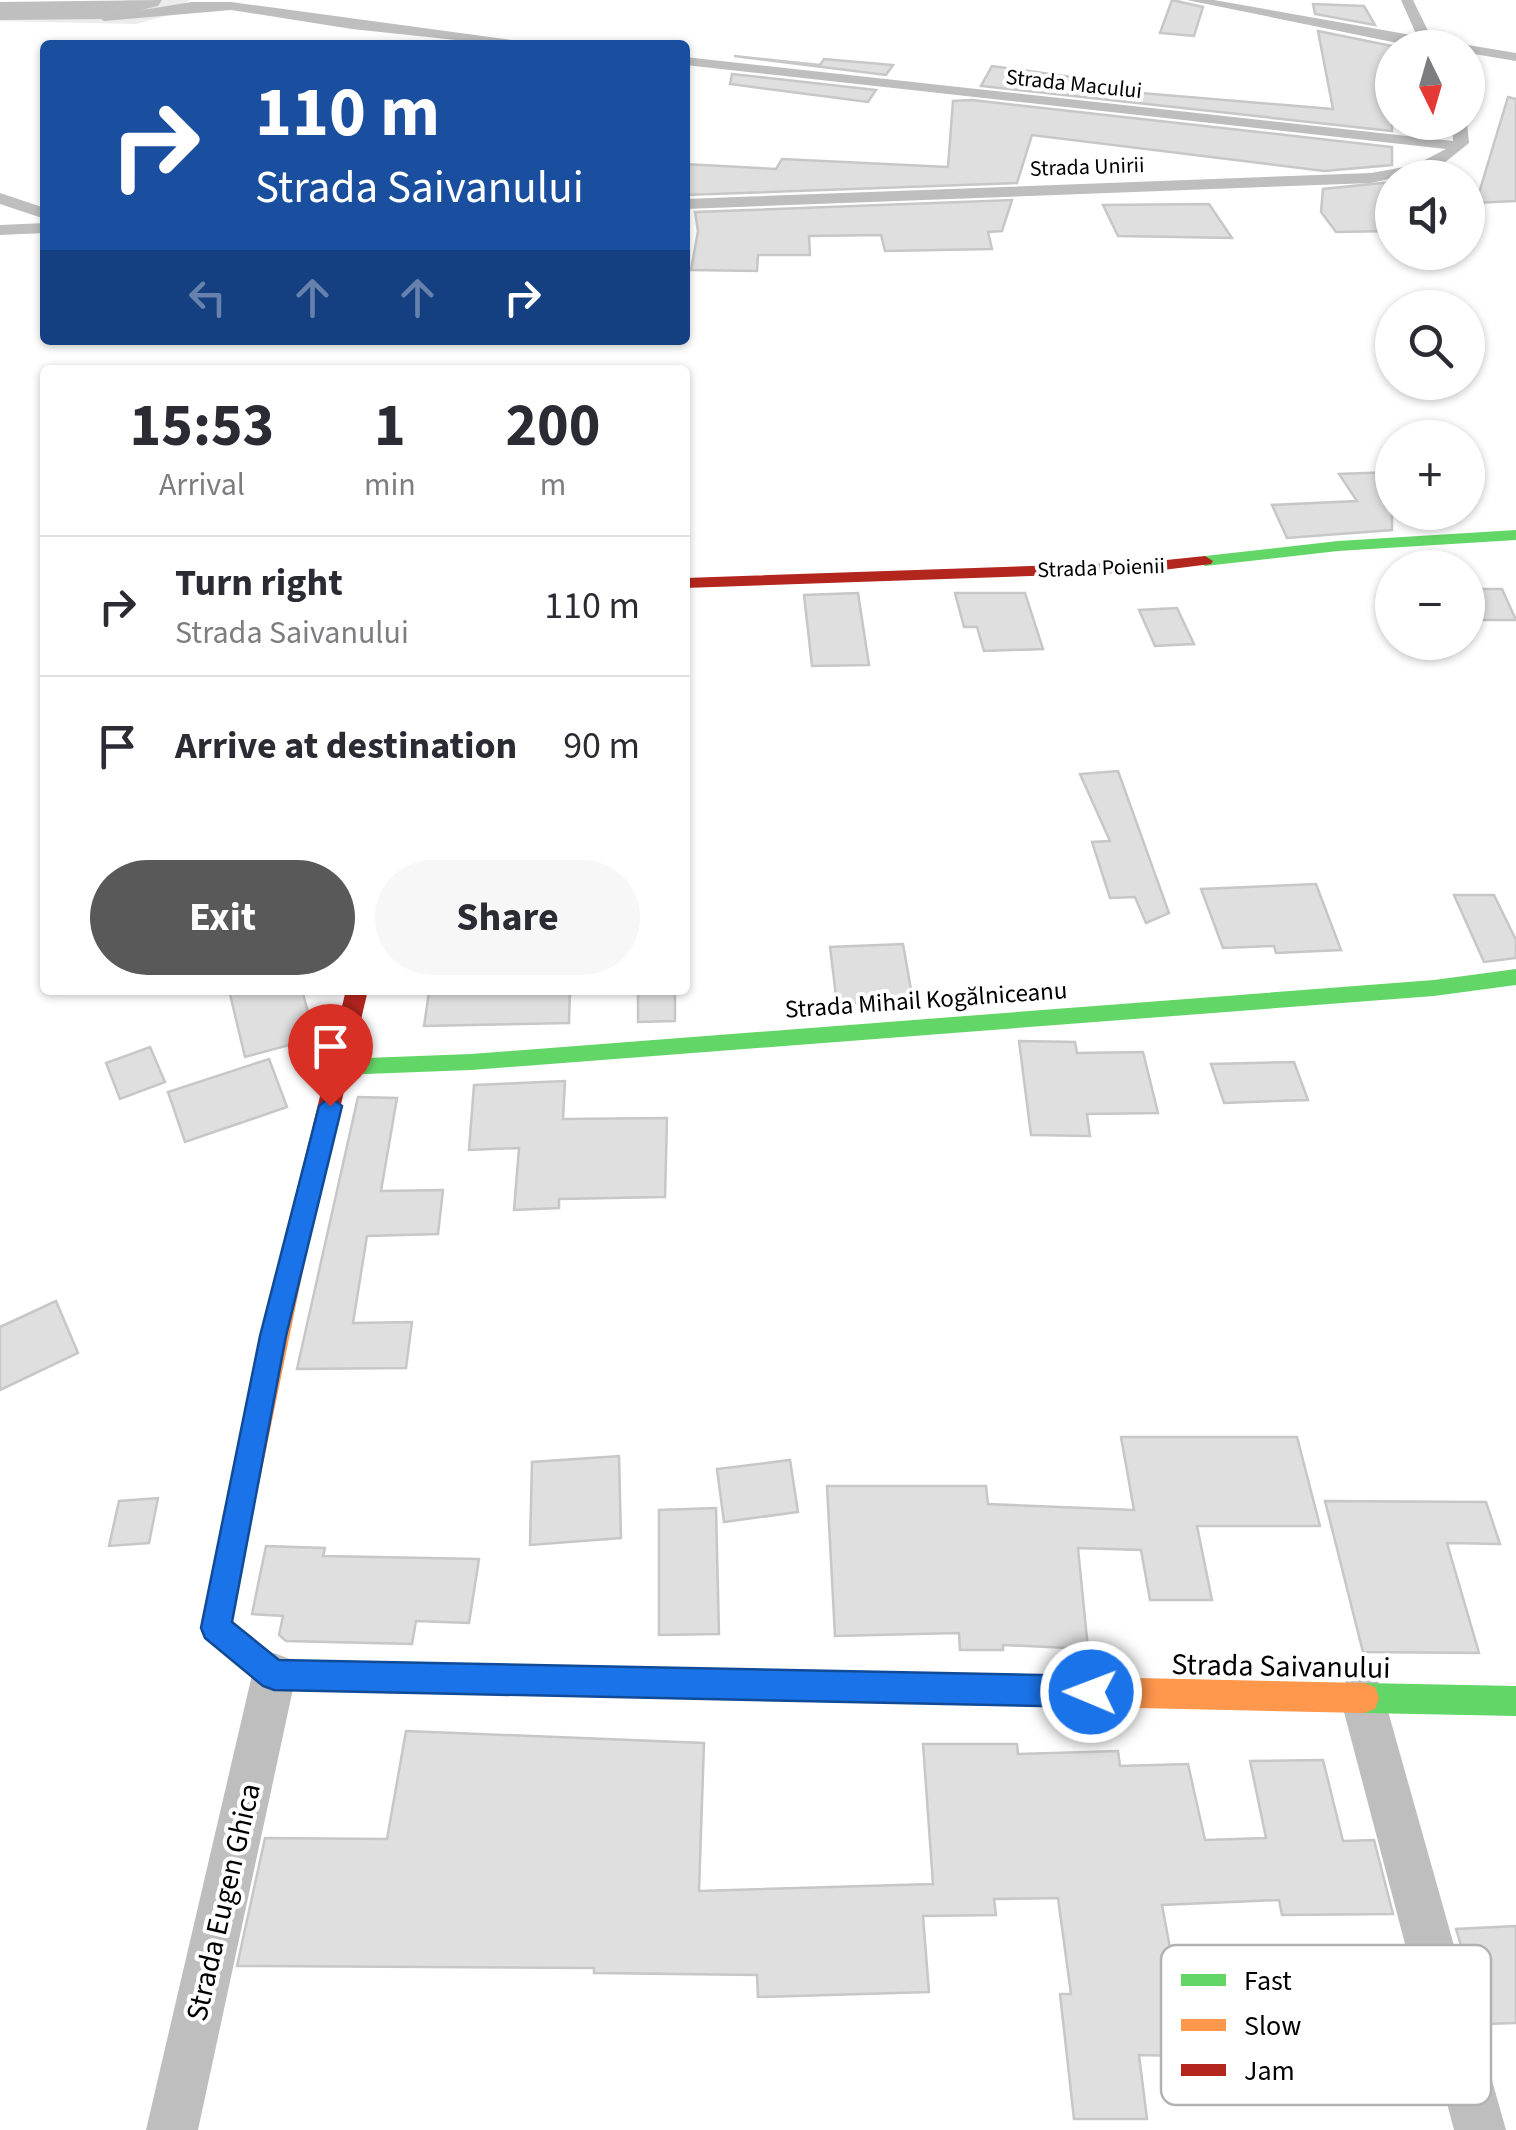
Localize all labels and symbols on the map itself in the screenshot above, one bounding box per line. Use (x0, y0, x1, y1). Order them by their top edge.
north arrow (1375, 30, 1485, 140)
street label: Strada Macului (1004, 61, 1144, 107)
street label: Strada Unirii (1029, 149, 1145, 185)
street label: Strada Poienii (1037, 550, 1165, 586)
street label: Strada Mihail Kogălniceanu (784, 972, 1069, 1028)
pin (288, 1004, 373, 1107)
position arrow (1039, 1640, 1143, 1744)
street label: Strada Saivanului (1171, 1643, 1391, 1690)
street label: Strada Eugen Ghica (175, 1779, 272, 2025)
legend (1161, 1945, 1491, 2105)
text: Fast (1244, 1961, 1292, 2001)
text: Slow (1244, 2006, 1301, 2046)
text: Jam (1244, 2051, 1295, 2091)

